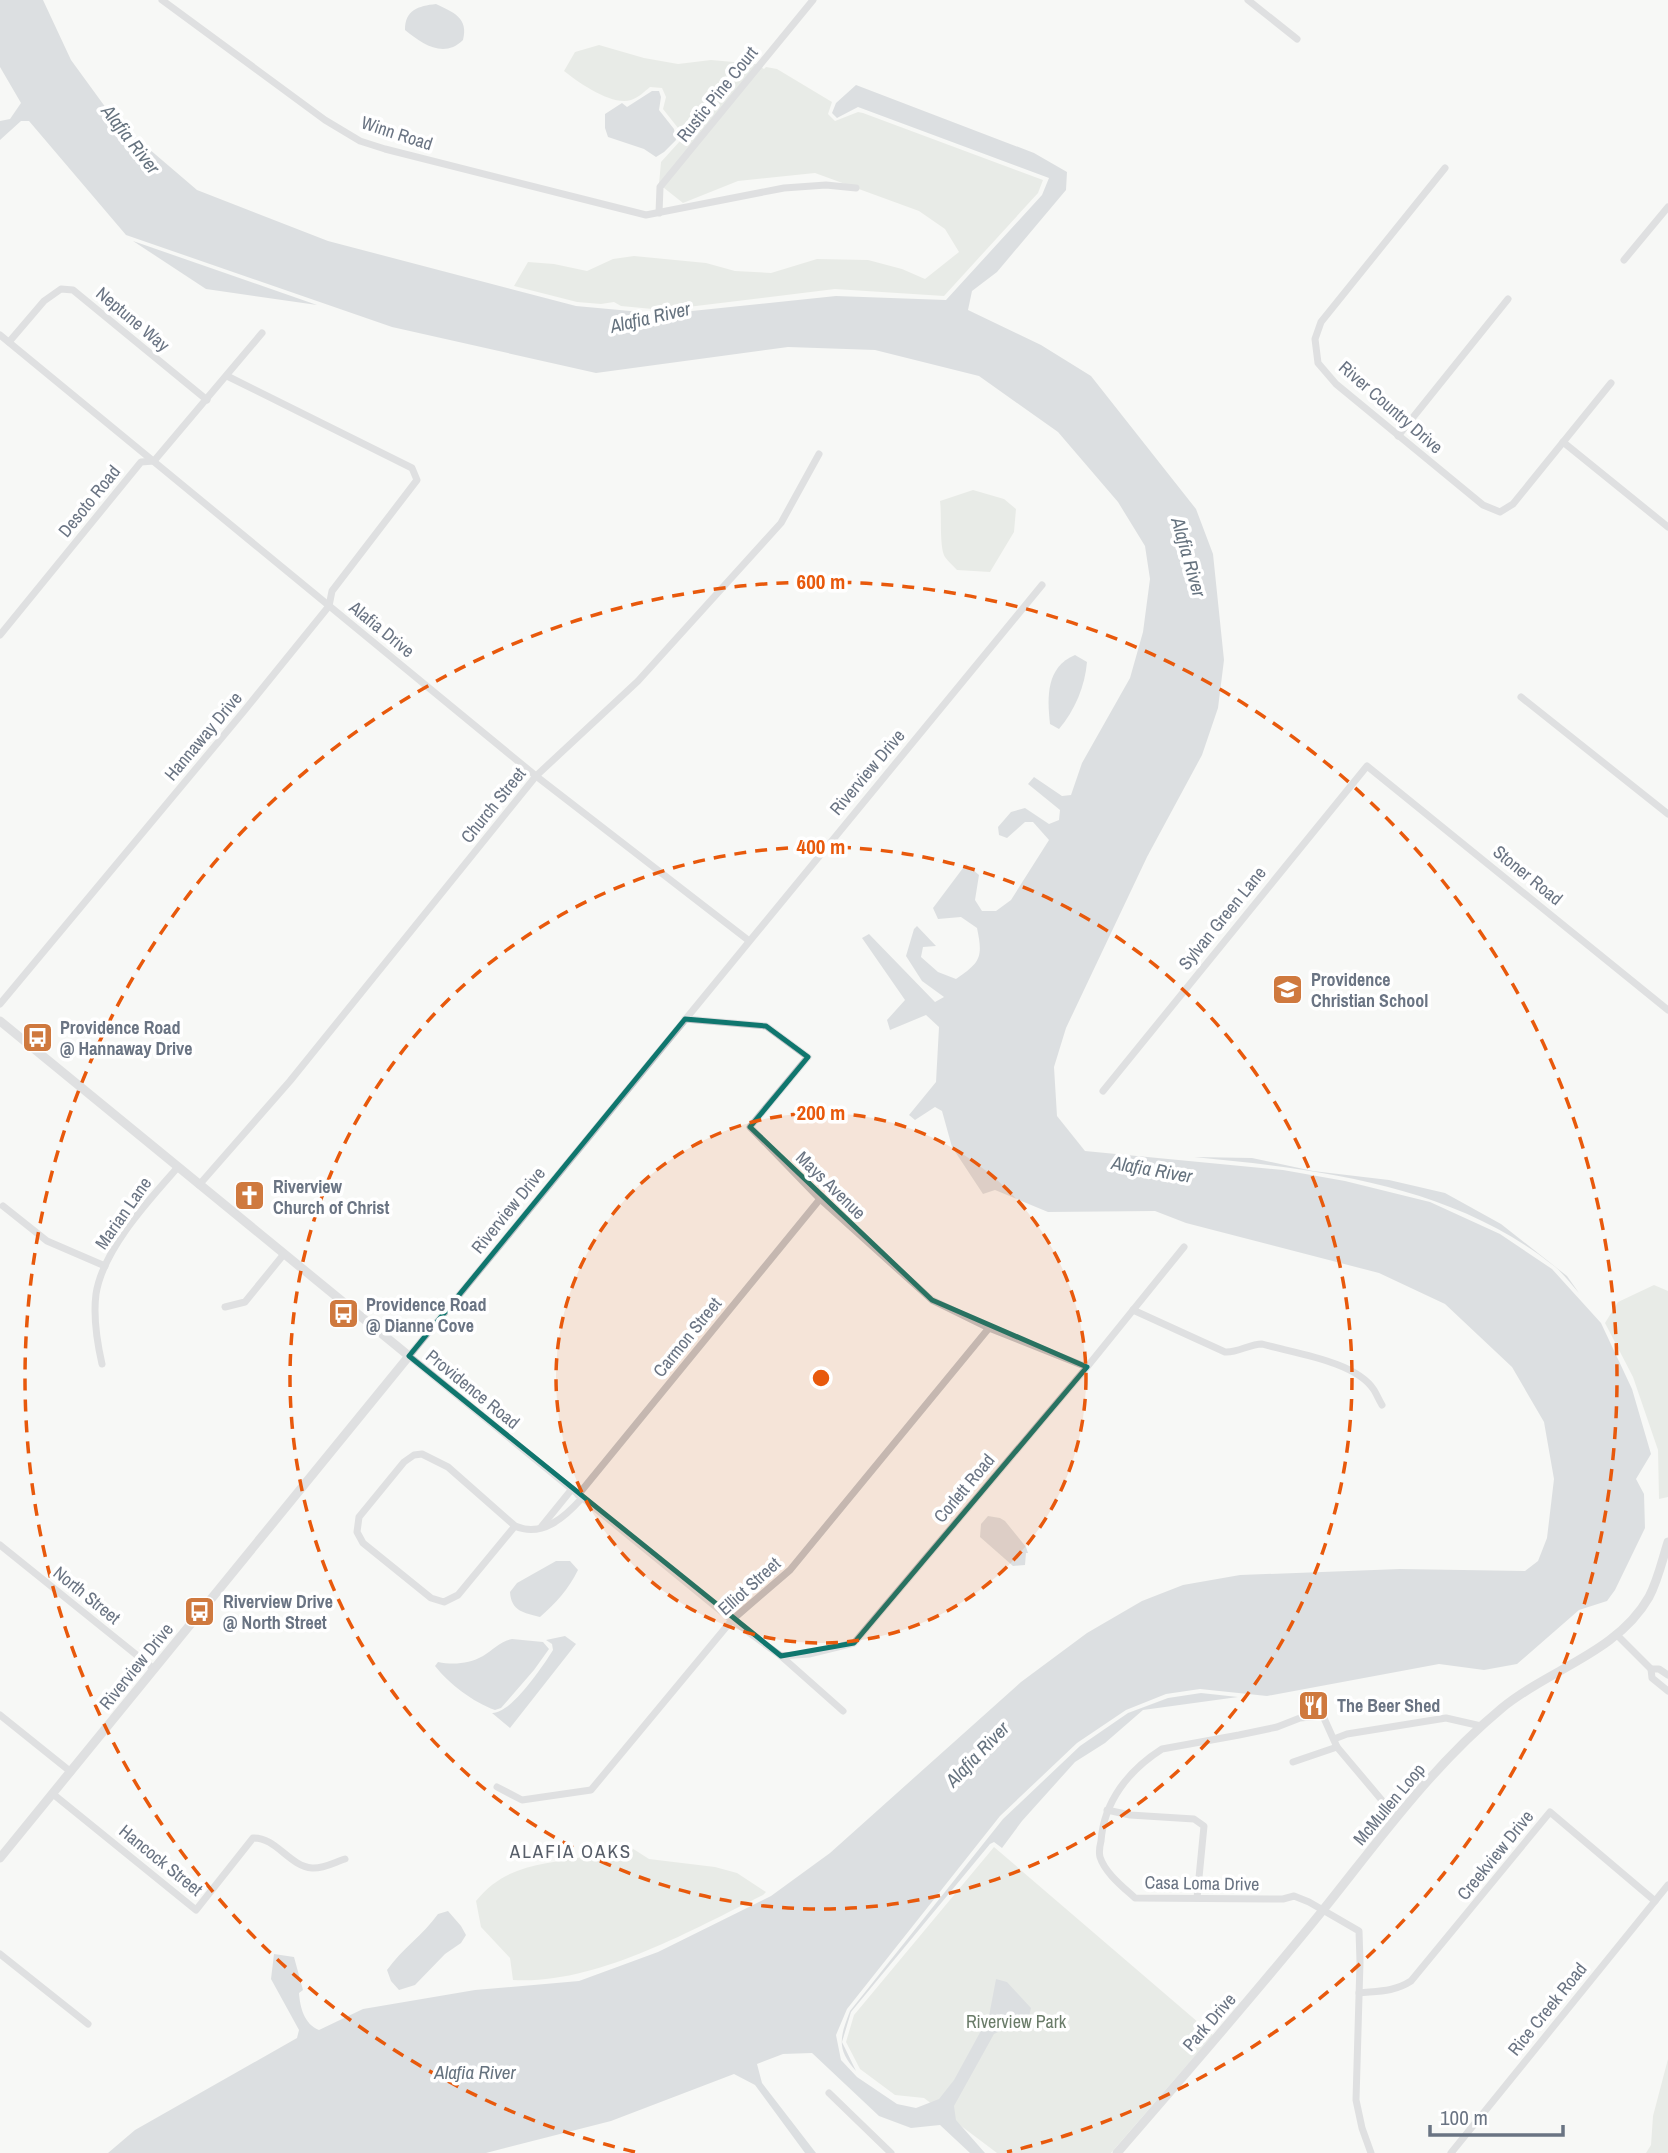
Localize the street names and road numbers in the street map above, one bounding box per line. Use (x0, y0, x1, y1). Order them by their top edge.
street label: Rustic Pine Court (671, 41, 763, 147)
street label: Winn Road (358, 110, 436, 156)
street label: Neptune Way (91, 281, 176, 358)
street label: River Country Drive (1334, 355, 1448, 459)
street label: Desoto Road (52, 460, 126, 542)
street label: Alafia Drive (343, 594, 420, 663)
street label: Hannaway Drive (158, 686, 248, 786)
street label: Riverview Drive (824, 724, 910, 820)
street label: Church Street (455, 762, 531, 848)
street label: Stoner Road (1488, 839, 1568, 911)
street label: Sylvan Green Lane (1173, 861, 1271, 975)
street label: Mays Avenue (791, 1145, 871, 1225)
street label: Riverview Drive (465, 1161, 551, 1259)
street label: Marian Lane (89, 1172, 157, 1254)
street label: Carmon Street (647, 1292, 727, 1382)
street label: Providence Road (421, 1343, 525, 1435)
street label: Corlett Road (928, 1448, 1000, 1528)
street label: Elliot Street (712, 1551, 786, 1621)
street label: North Street (48, 1560, 126, 1630)
street label: Riverview Drive (93, 1617, 179, 1715)
street label: McMullen Loop (1347, 1758, 1431, 1850)
street label: Creekview Drive (1451, 1805, 1539, 1905)
street label: Hancock Street (114, 1819, 208, 1901)
street label: Casa Loma Drive (1144, 1869, 1260, 1897)
street label: Rice Creek Road (1502, 1957, 1592, 2061)
street label: Park Drive (1177, 1987, 1241, 2057)

